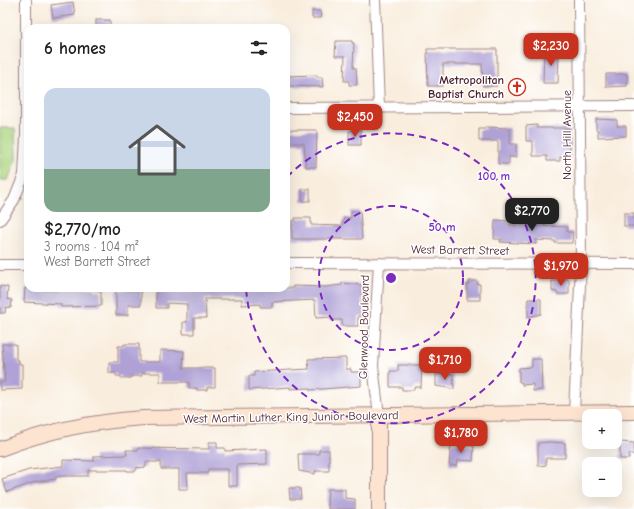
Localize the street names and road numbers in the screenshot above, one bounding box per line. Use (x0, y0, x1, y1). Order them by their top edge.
street label: North Hill Avenue (560, 90, 574, 180)
street label: West Barrett Street (411, 242, 510, 258)
street label: Glenwood Boulevard (356, 275, 372, 379)
street label: West Martin Luther King Junior Boulevard (183, 408, 399, 426)

